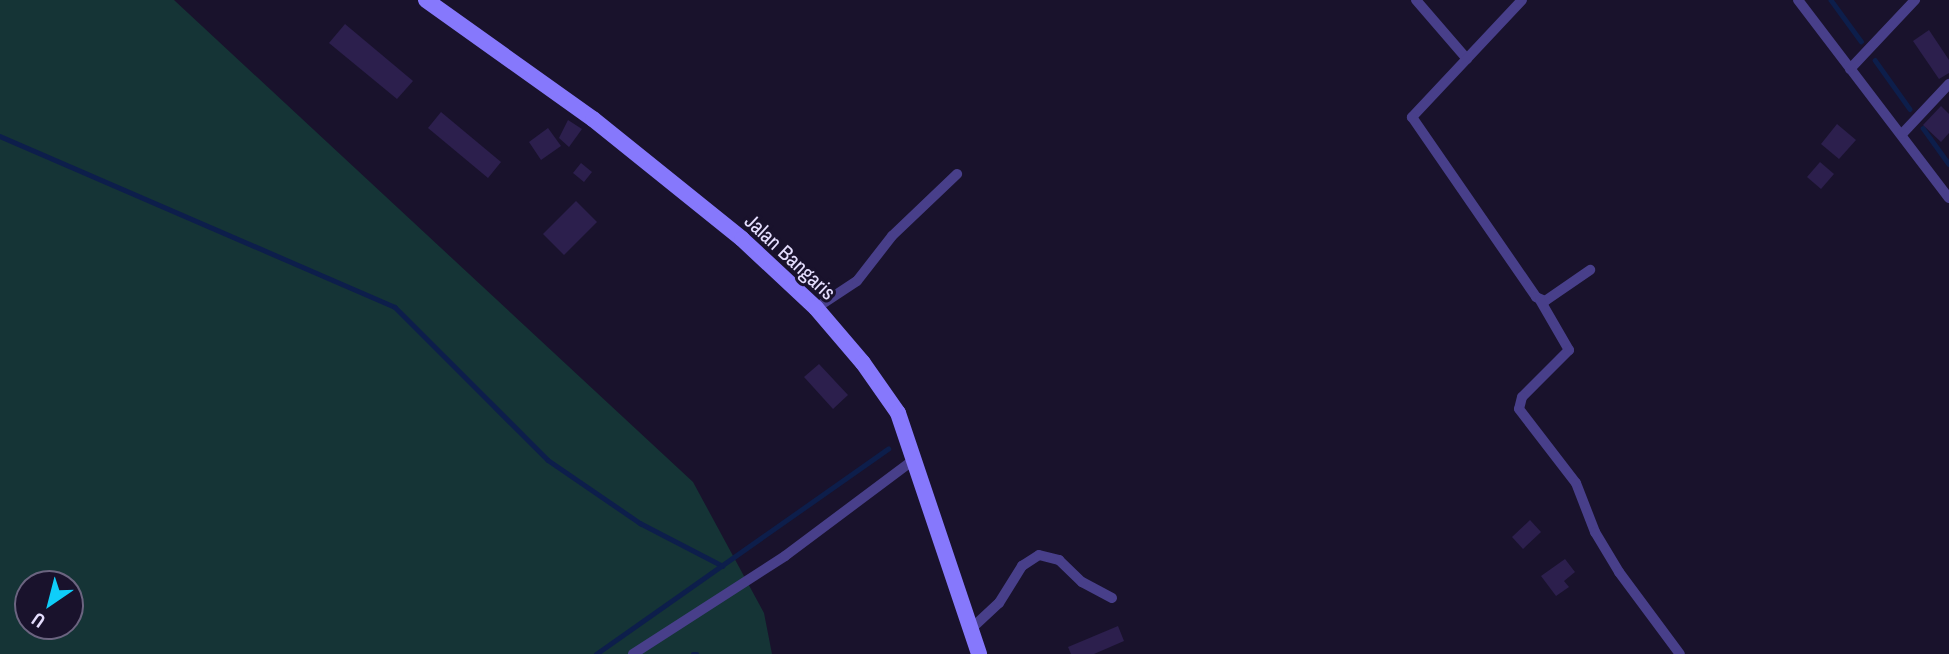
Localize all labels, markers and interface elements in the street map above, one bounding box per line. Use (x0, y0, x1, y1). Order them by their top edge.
street label: Jalan Bangaris (739, 209, 841, 305)
north arrow (14, 570, 84, 640)
text: U (26, 607, 50, 634)

